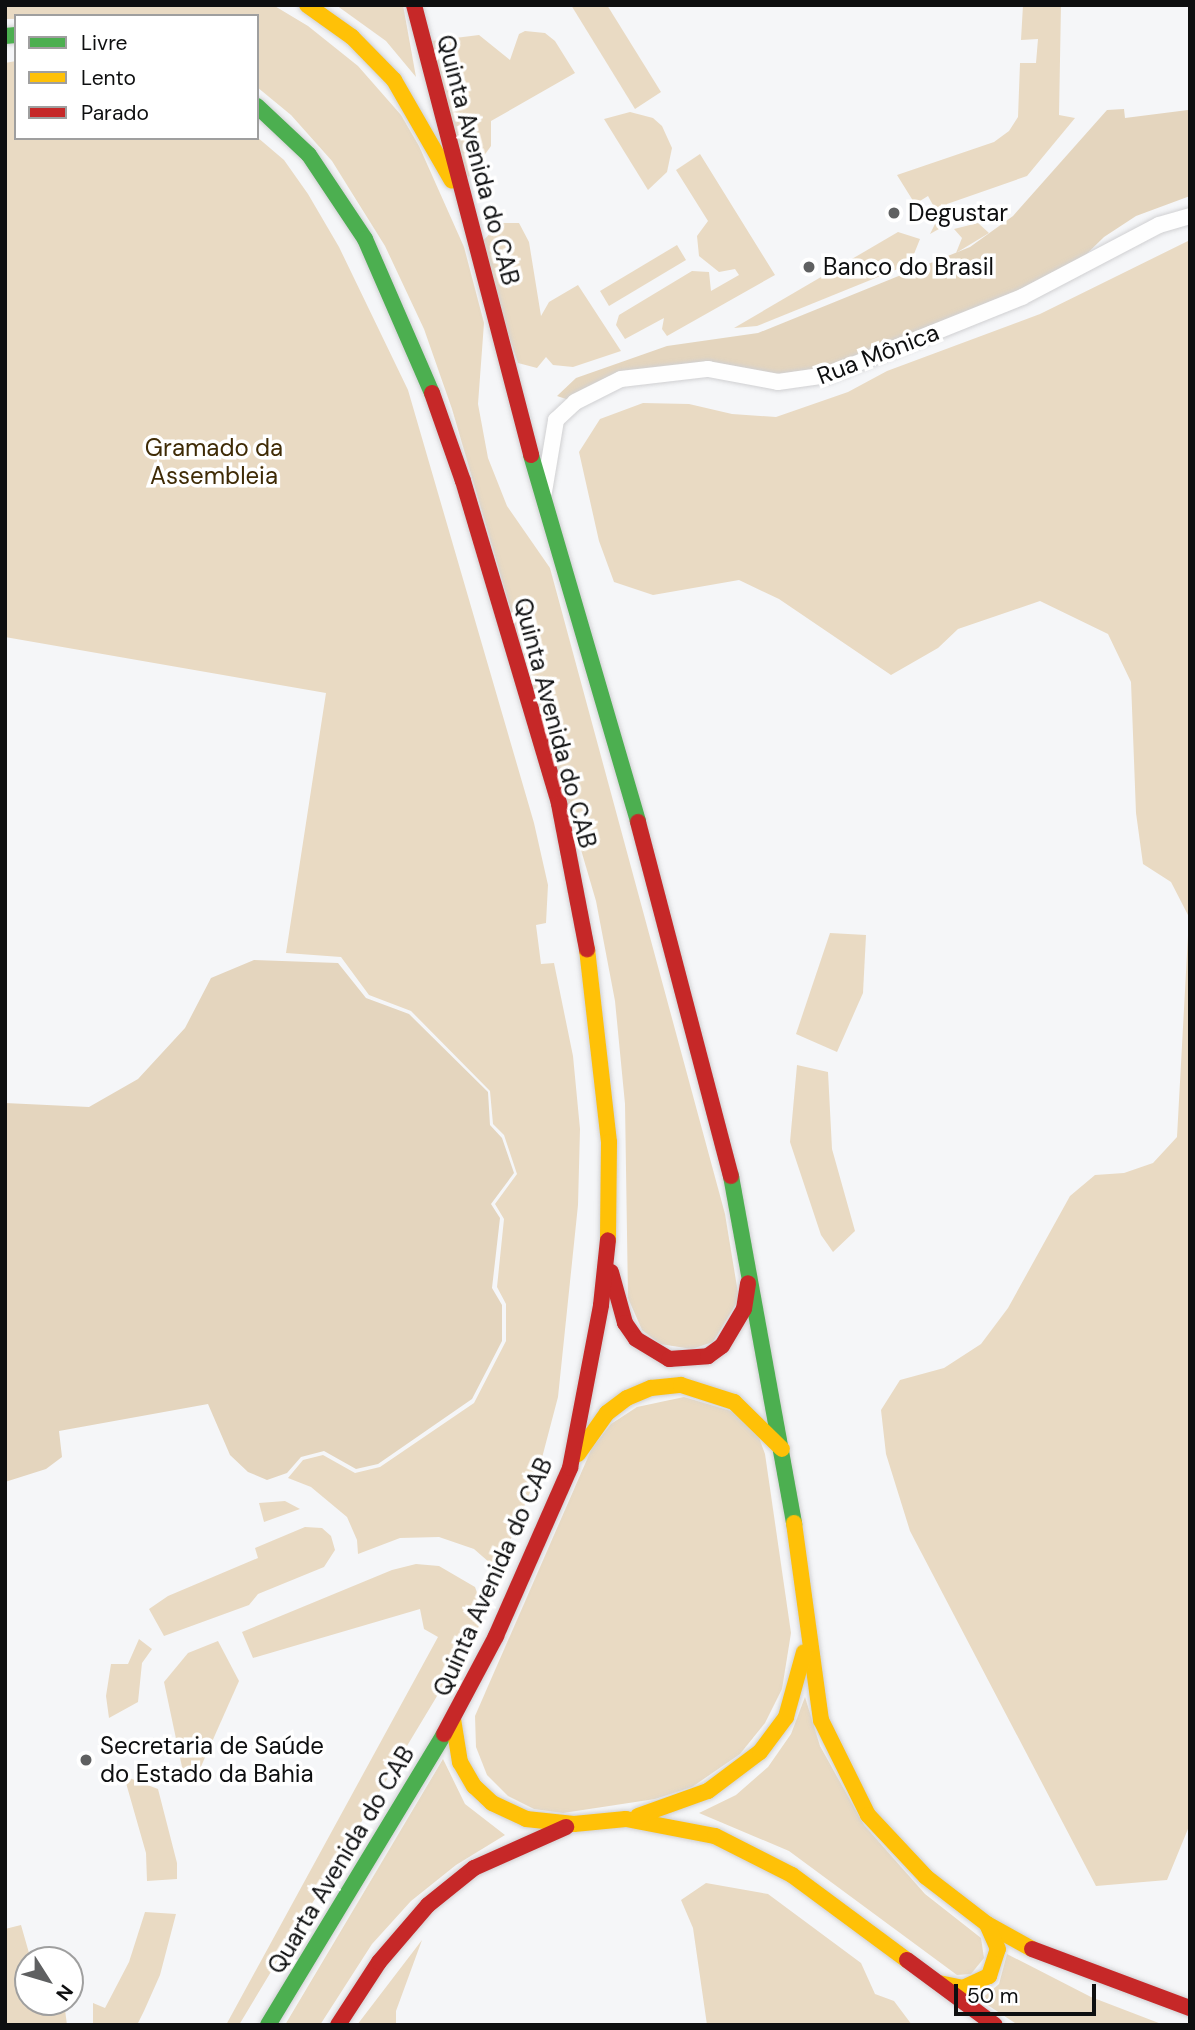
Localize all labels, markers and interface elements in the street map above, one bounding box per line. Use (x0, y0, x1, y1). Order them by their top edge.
legend (14, 14, 259, 140)
text: Livre (81, 29, 127, 57)
street label: Quinta Avenida do CAB (431, 32, 525, 288)
text: Lento (81, 64, 136, 92)
text: Parado (81, 99, 149, 127)
place label: Degustar (908, 199, 1008, 227)
marker: Degustar (886, 205, 902, 221)
place label: Banco do Brasil (823, 253, 994, 281)
marker: Banco do Brasil (801, 259, 817, 275)
street label: Rua Mônica (813, 318, 943, 390)
park label: Gramado da Assembleia (145, 434, 283, 490)
street label: Quinta Avenida do CAB (508, 595, 602, 851)
street label: Quinta Avenida do CAB (427, 1453, 559, 1701)
place label: Secretaria de Saúde do Estado da Bahia (100, 1732, 324, 1788)
street label: Quarta Avenida do CAB (262, 1741, 420, 1979)
marker: Secretaria de Saúde do Estado da Bahia (78, 1752, 94, 1768)
north arrow (14, 1946, 84, 2016)
scale bar (957, 1970, 1099, 2014)
text: N (50, 1980, 79, 2006)
text: 50 m (967, 1982, 1018, 2010)

